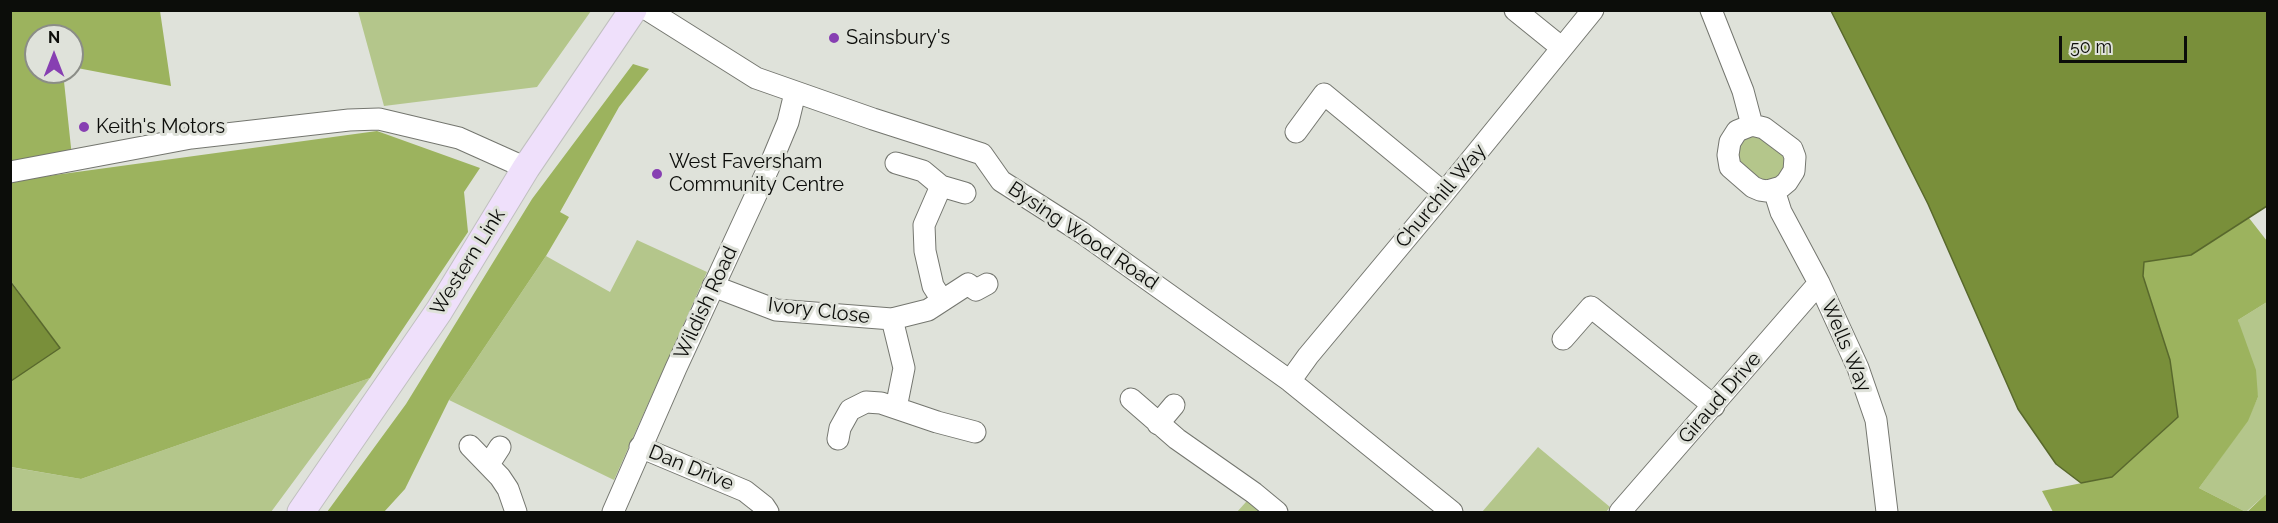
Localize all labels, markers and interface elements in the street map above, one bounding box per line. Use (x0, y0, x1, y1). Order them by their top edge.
north arrow (24, 24, 84, 84)
scale bar (2062, 24, 2190, 62)
place label: Sainsbury's (846, 26, 950, 50)
text: N (48, 28, 60, 47)
marker: Sainsbury's (827, 31, 841, 45)
text: 50 m (2070, 36, 2112, 57)
place label: Keith's Motors (96, 115, 225, 139)
marker: Keith's Motors (77, 120, 91, 134)
street label: Churchill Way (1391, 139, 1491, 253)
place label: West Faversham Community Centre (669, 150, 844, 197)
marker: West Faversham Community Centre (650, 167, 664, 181)
street label: Bysing Wood Road (1003, 177, 1163, 295)
street label: Western Link (426, 204, 510, 320)
street label: Wildish Road (669, 243, 743, 363)
street label: Ivory Close (767, 293, 871, 329)
street label: Wells Way (1816, 296, 1876, 396)
street label: Giraud Drive (1674, 347, 1766, 449)
street label: Dan Drive (645, 440, 737, 496)

